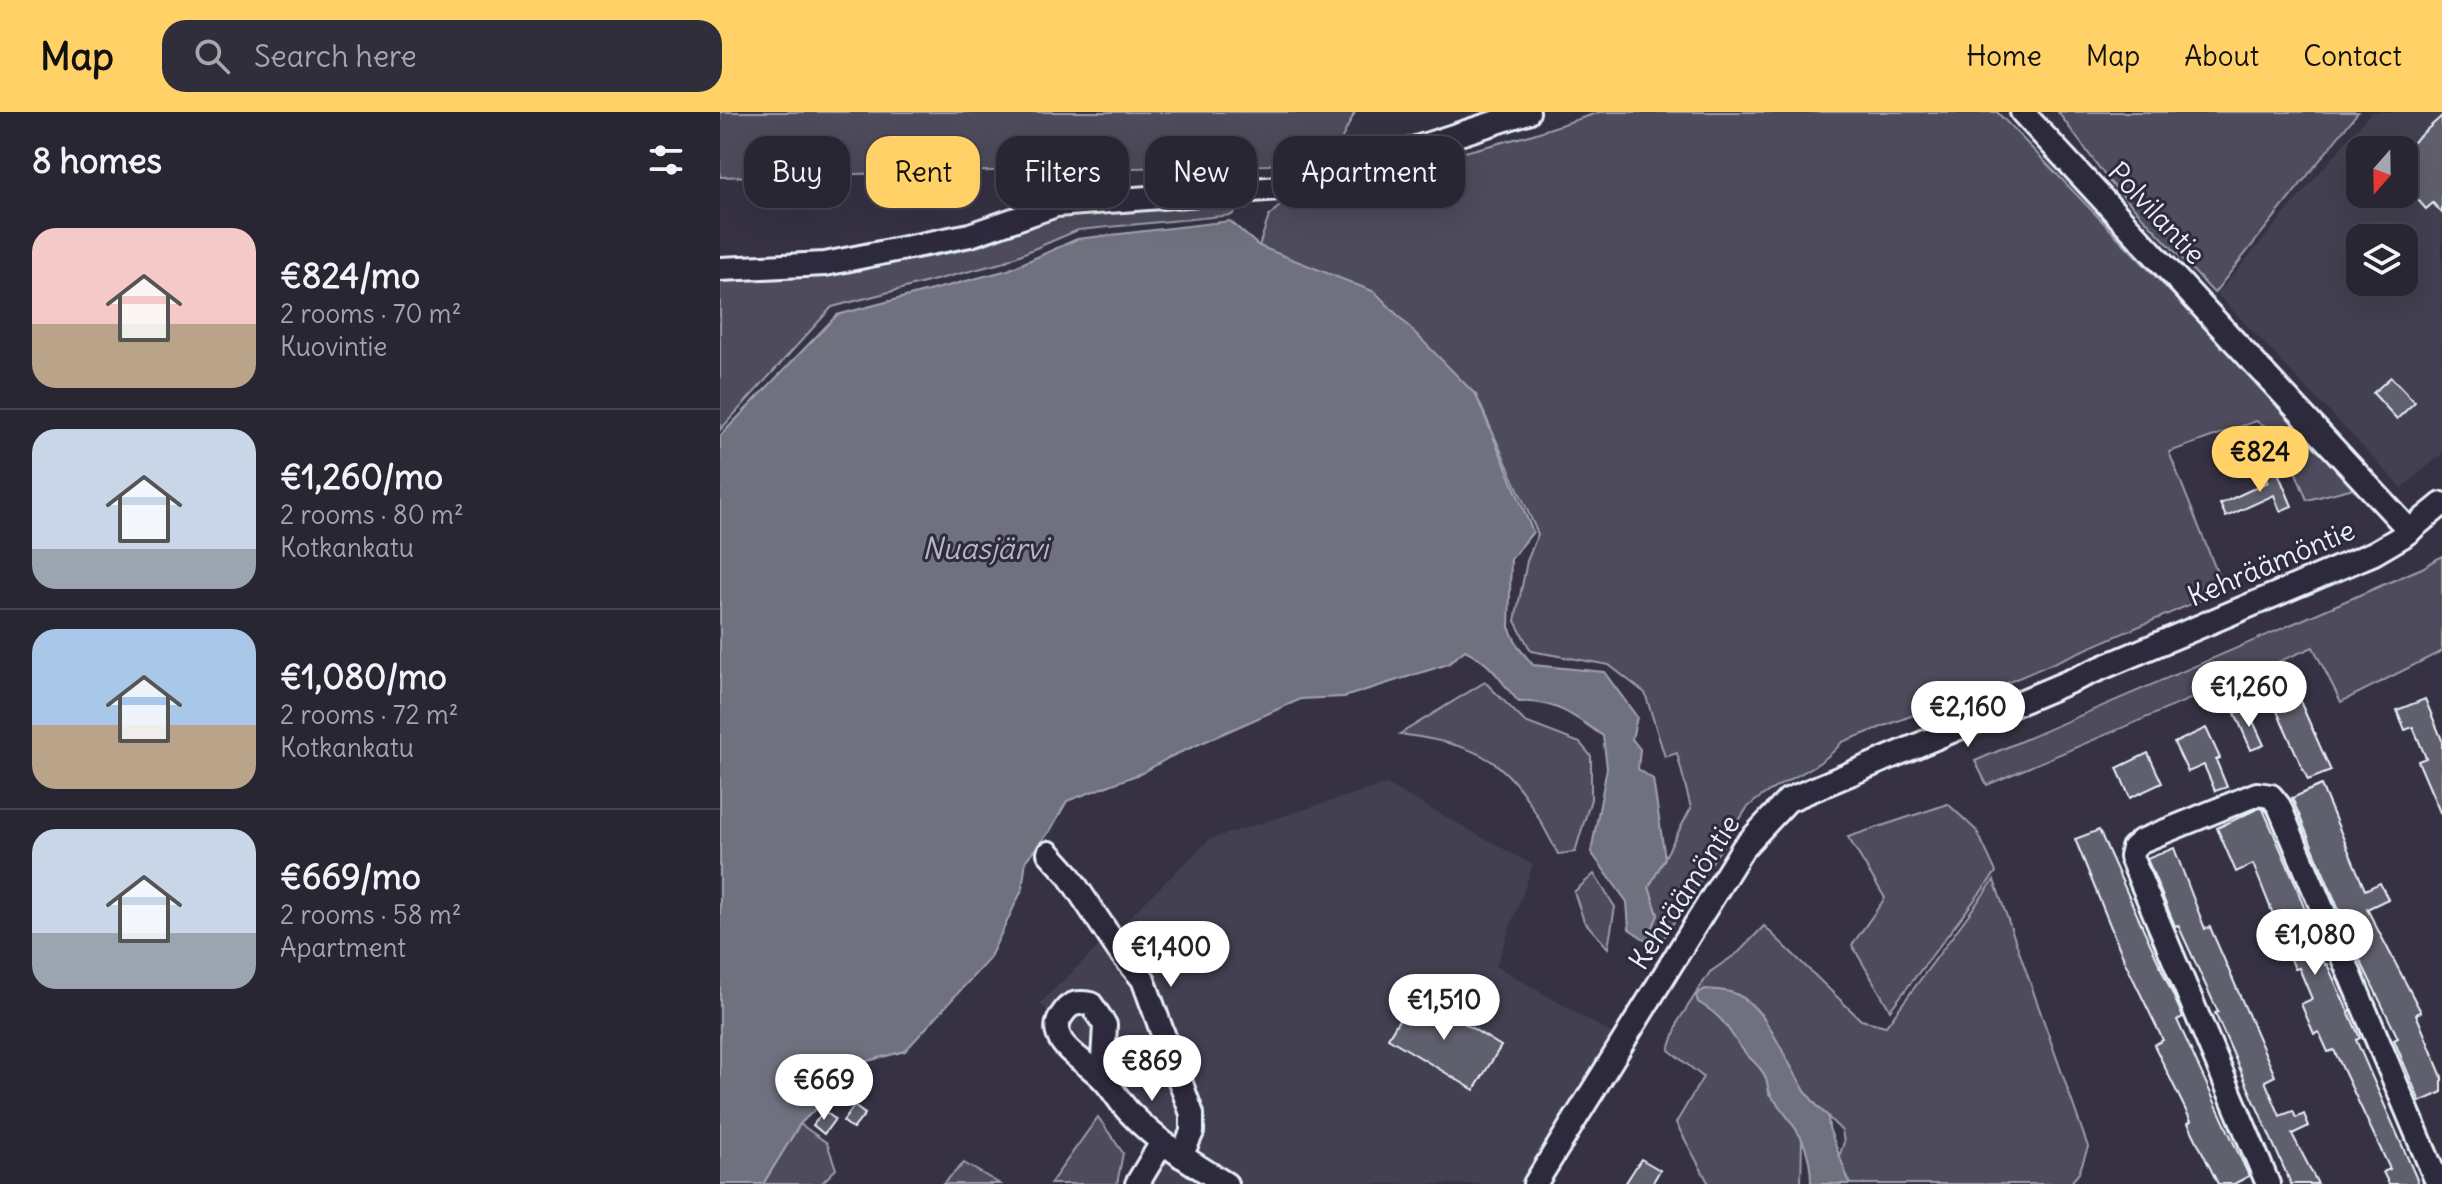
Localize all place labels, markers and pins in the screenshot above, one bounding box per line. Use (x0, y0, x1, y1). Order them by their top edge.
pin: €824 (2213, 426, 2307, 494)
pin: €1,260 (2184, 661, 2314, 729)
pin: €2,160 (1903, 681, 2033, 749)
pin: €1,080 (2250, 909, 2380, 977)
pin: €1,400 (1106, 921, 1236, 989)
pin: €1,510 (1379, 974, 1509, 1042)
pin: €869 (1105, 1035, 1199, 1103)
pin: €669 (777, 1054, 871, 1122)

